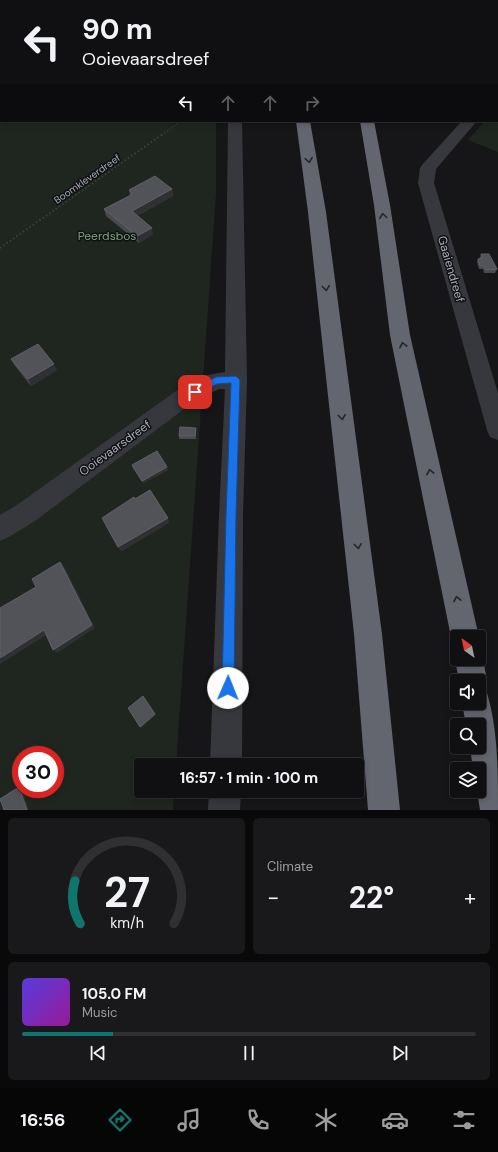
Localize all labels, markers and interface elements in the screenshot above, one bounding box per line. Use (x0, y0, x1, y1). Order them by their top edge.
text: 90 m (82, 11, 152, 48)
icon: left (16, 16, 68, 68)
text: Ooievaarsdreef (82, 47, 209, 71)
icon: left (175, 92, 197, 114)
icon: ahead (217, 92, 239, 114)
icon: ahead (259, 92, 281, 114)
icon: right (301, 92, 323, 114)
street label: Boomkleverdreef (51, 151, 123, 207)
one-way arrow (304, 156, 313, 163)
one-way arrow (379, 213, 388, 219)
park label: Peerdsbos (78, 228, 136, 244)
street label: Gaaiendreef (434, 234, 468, 304)
one-way arrow (322, 285, 331, 291)
one-way arrow (399, 341, 407, 348)
pin (178, 375, 212, 409)
icon: arrive (184, 381, 206, 403)
one-way arrow (337, 414, 346, 420)
street label: Ooievaarsdreef (76, 417, 154, 479)
one-way arrow (426, 469, 434, 475)
one-way arrow (353, 543, 362, 549)
one-way arrow (453, 596, 461, 602)
north arrow (450, 630, 486, 666)
map controls (450, 630, 486, 798)
position arrow (207, 667, 249, 709)
button: sound (450, 674, 486, 710)
button: search (450, 718, 486, 754)
speed limit sign: 30 (12, 746, 64, 798)
button: layers (450, 762, 486, 798)
text: 16:57 · 1 min · 100 m (180, 768, 318, 788)
text: Climate (267, 858, 313, 875)
text: 27 (103, 866, 150, 920)
text: 22° (349, 878, 394, 917)
text: − (267, 883, 279, 912)
text: + (464, 883, 476, 912)
text: km/h (110, 914, 143, 932)
text: 105.0 FM (82, 984, 146, 1004)
text: Music (82, 1004, 117, 1021)
icon: previous (87, 1042, 109, 1064)
icon: pause (238, 1042, 260, 1064)
icon: next (389, 1042, 411, 1064)
icon: directions (106, 1106, 134, 1134)
icon: music (175, 1106, 203, 1134)
icon: phone (244, 1106, 272, 1134)
icon: climate (312, 1106, 340, 1134)
icon: car (381, 1106, 409, 1134)
icon: filters (450, 1106, 478, 1134)
text: 16:56 (20, 1108, 66, 1132)

